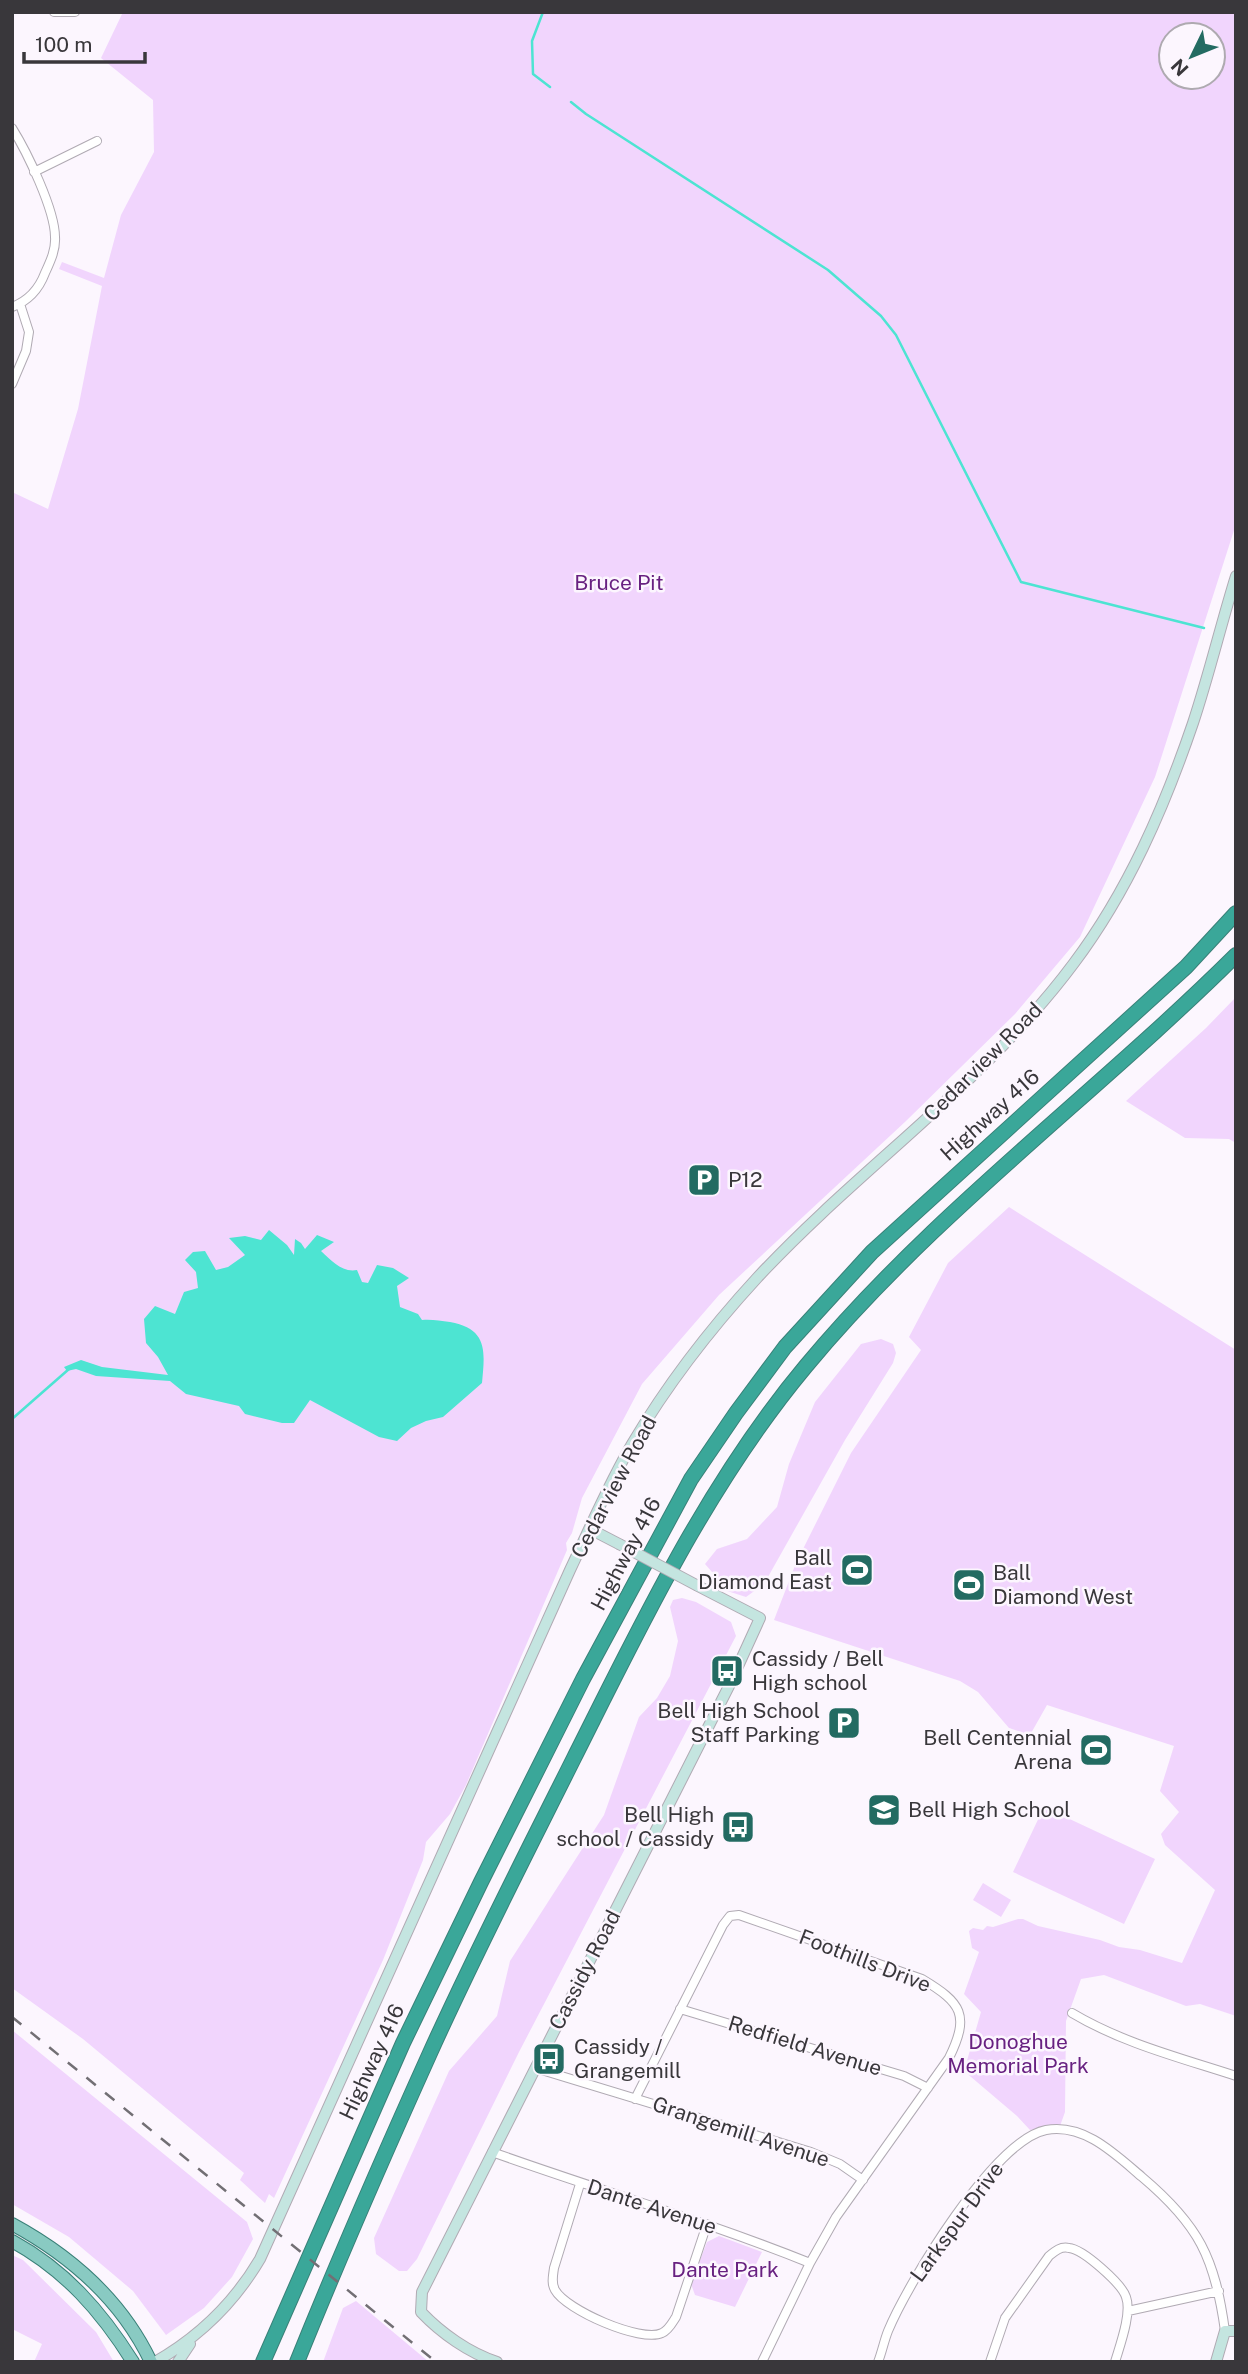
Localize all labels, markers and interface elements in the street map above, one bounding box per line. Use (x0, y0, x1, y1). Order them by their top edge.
scale bar (24, 21, 145, 65)
north arrow (1157, 21, 1227, 91)
text: 100 m (35, 32, 92, 57)
text: N (1166, 55, 1193, 81)
park label: Bruce Pit (574, 570, 664, 595)
street label: Cedarview Road (918, 997, 1047, 1126)
street label: Highway 416 (935, 1064, 1044, 1166)
parking icon: P12 (685, 1161, 723, 1199)
place label: P12 (728, 1167, 762, 1192)
street label: Cedarview Road (566, 1411, 662, 1562)
street label: Highway 416 (585, 1493, 666, 1615)
place label: Ball Diamond East (698, 1545, 832, 1594)
sports icon: Ball Diamond East (838, 1551, 876, 1589)
place label: Ball Diamond West (993, 1560, 1133, 1609)
sports icon: Ball Diamond West (950, 1566, 988, 1604)
place label: Cassidy / Bell High school (752, 1646, 884, 1695)
bus stop icon: Cassidy / Bell High school (708, 1652, 746, 1690)
place label: Bell High School Staff Parking (657, 1698, 820, 1747)
parking icon: Bell High School Staff Parking (825, 1704, 863, 1742)
place label: Bell Centennial Arena (923, 1725, 1072, 1774)
sports icon: Bell Centennial Arena (1077, 1731, 1115, 1769)
school or university icon: Bell High School (865, 1791, 903, 1829)
place label: Bell High School (908, 1797, 1071, 1822)
place label: Bell High school / Cassidy (556, 1802, 714, 1851)
bus stop icon: Bell High school / Cassidy (719, 1808, 757, 1846)
street label: Cassidy Road (544, 1906, 625, 2034)
street label: Foothills Drive (796, 1924, 935, 1997)
street label: Highway 416 (334, 2000, 409, 2124)
street label: Redfield Avenue (725, 2010, 885, 2081)
park label: Donoghue Memorial Park (947, 2029, 1089, 2078)
place label: Cassidy / Grangemill (574, 2034, 682, 2083)
bus stop icon: Cassidy / Grangemill (530, 2040, 568, 2078)
street label: Grangemill Avenue (649, 2091, 833, 2172)
street label: Larkspur Drive (905, 2157, 1008, 2287)
street label: Dante Avenue (584, 2174, 720, 2239)
park label: Dante Park (671, 2257, 779, 2282)

